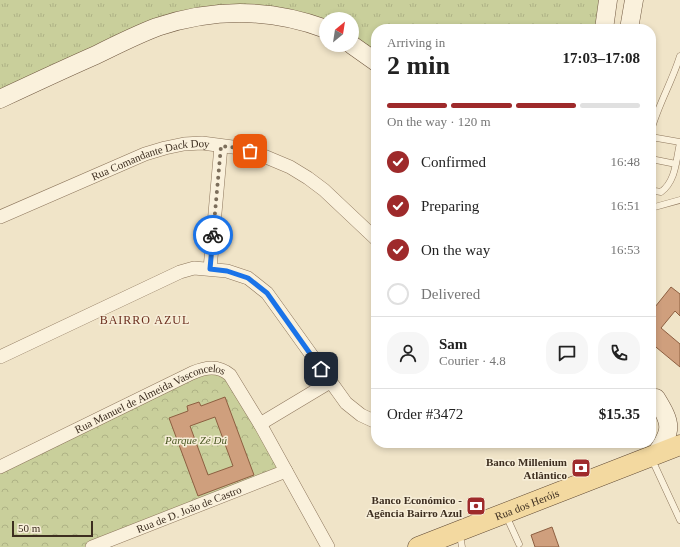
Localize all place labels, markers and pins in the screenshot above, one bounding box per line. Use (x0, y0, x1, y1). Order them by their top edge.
pin (233, 134, 267, 168)
pin (304, 352, 338, 386)
place label: Banco Millenium Atlântico (486, 456, 567, 481)
bank icon: Banco Millenium Atlântico (570, 457, 592, 479)
place label: Banco Económico - Agência Bairro Azul (366, 494, 462, 519)
bank icon: Banco Económico - Agência Bairro Azul (465, 495, 487, 517)

